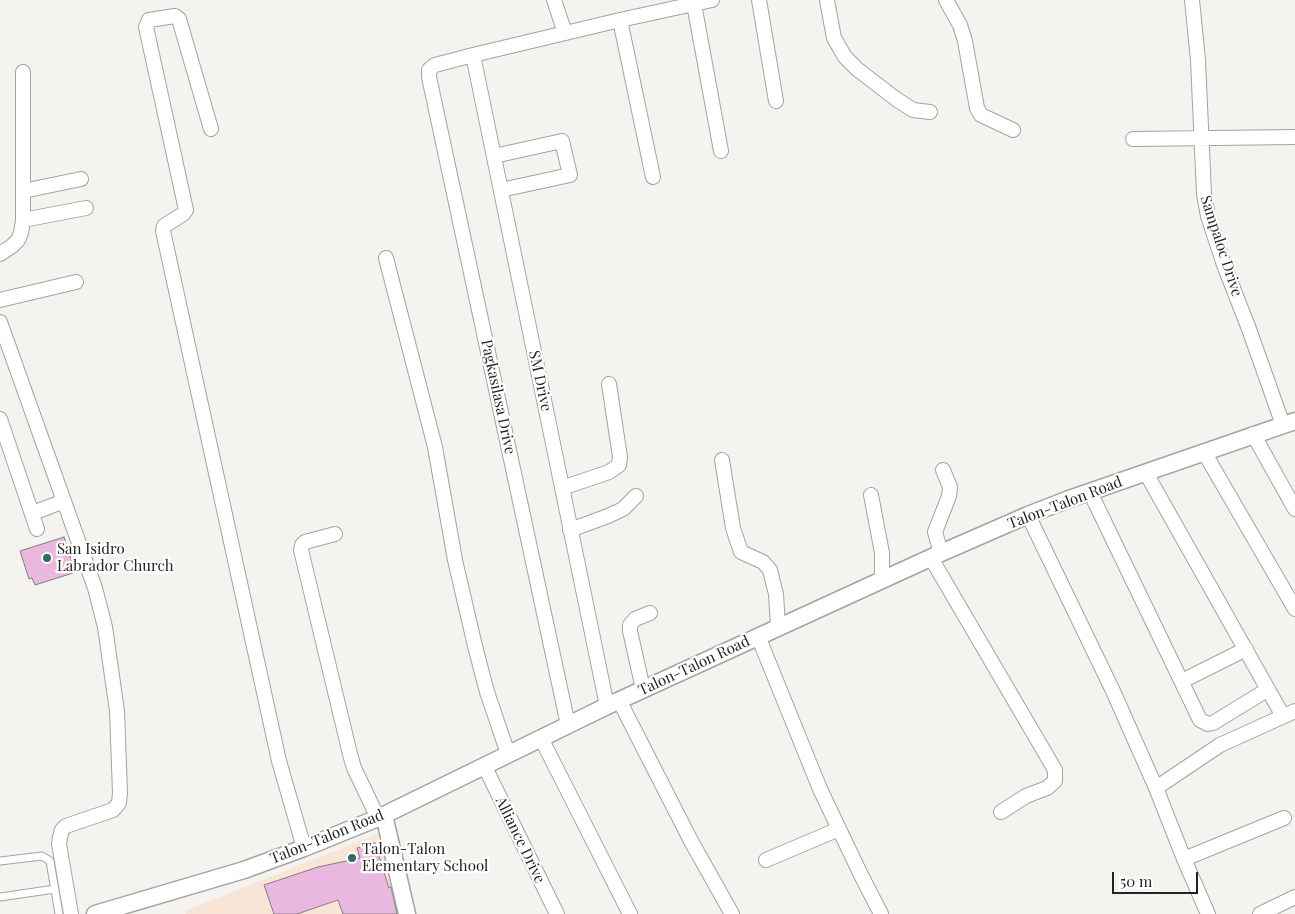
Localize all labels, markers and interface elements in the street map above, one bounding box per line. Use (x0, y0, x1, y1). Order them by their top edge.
street label: Sampaloc Drive (1196, 193, 1246, 299)
street label: Pagkasilasa Drive (477, 338, 519, 456)
street label: SM Drive (525, 349, 555, 413)
street label: Talon-Talon Road (1005, 473, 1125, 533)
place label: San Isidro Labrador Church (57, 540, 174, 575)
marker: San Isidro Labrador Church (41, 552, 53, 564)
street label: Talon-Talon Road (635, 632, 753, 700)
street label: Alliance Drive (491, 794, 549, 886)
street label: Talon-Talon Road (268, 806, 386, 868)
place label: Talon-Talon Elementary School (362, 840, 488, 875)
marker: Talon-Talon Elementary School (346, 852, 358, 864)
scale bar (1115, 862, 1201, 894)
text: 50 m (1120, 871, 1152, 891)

